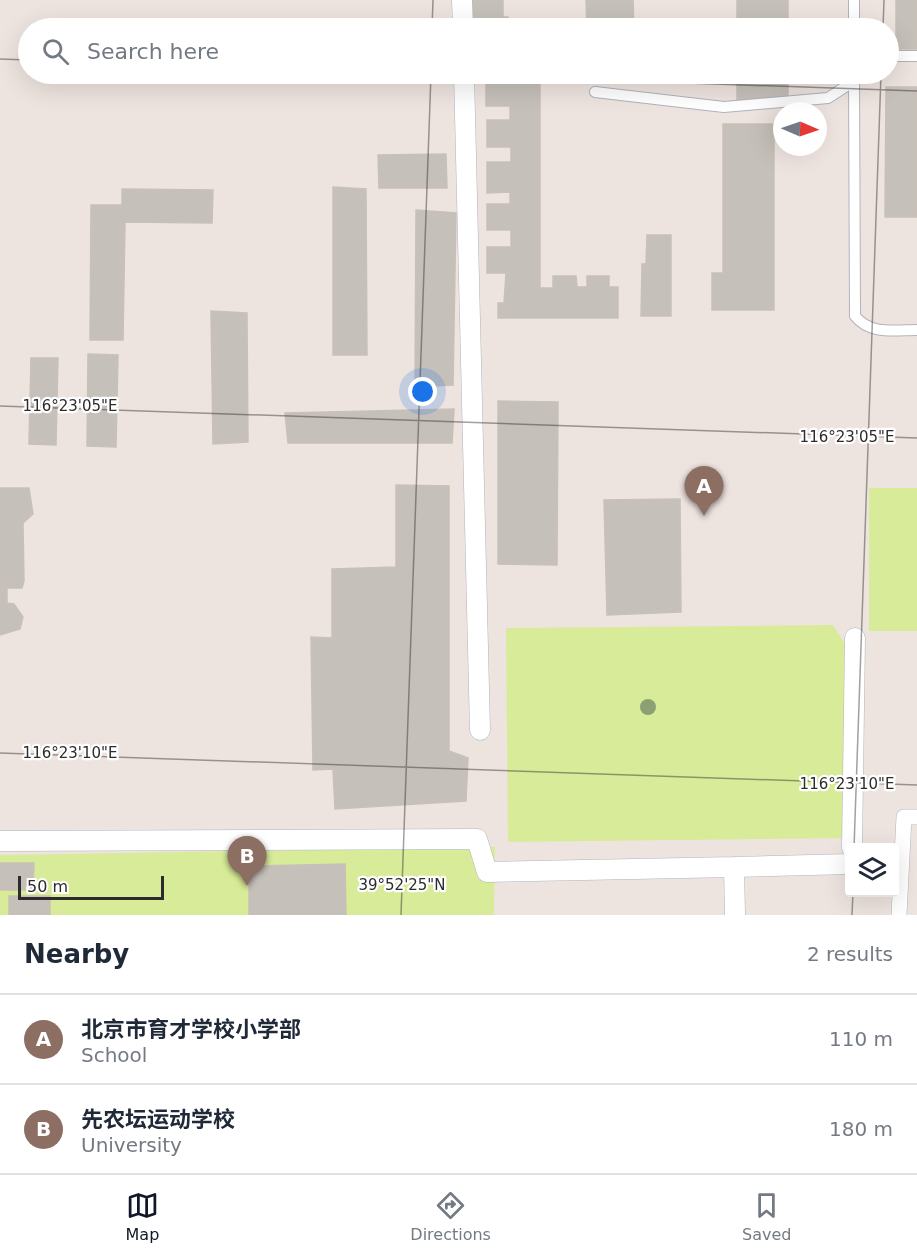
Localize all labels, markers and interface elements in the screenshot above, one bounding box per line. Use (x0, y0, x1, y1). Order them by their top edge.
search box (18, 18, 899, 84)
icon: search (39, 35, 72, 68)
text: Search here (87, 39, 219, 64)
north arrow (773, 102, 827, 156)
your location (408, 377, 437, 406)
text: 116°23'05"E (23, 397, 117, 415)
text: 116°23'05"E (800, 428, 894, 446)
pin: A (684, 466, 724, 516)
text: 116°23'10"E (23, 744, 117, 762)
text: 116°23'10"E (800, 775, 894, 793)
pin: B (228, 836, 266, 886)
map controls (845, 843, 899, 897)
button: layers (845, 843, 899, 897)
scale bar (18, 873, 164, 900)
text: 39°52'25"N (358, 876, 446, 894)
text: 50 m (27, 877, 68, 896)
text: Nearby (24, 939, 129, 969)
text: 2 results (807, 942, 893, 966)
text: 北京市育才学校小学部 (81, 1017, 301, 1042)
text: A (36, 1027, 51, 1051)
text: 110 m (829, 1027, 893, 1051)
text: School (81, 1043, 147, 1067)
text: 先农坛运动学校 (81, 1107, 235, 1132)
text: B (36, 1117, 51, 1141)
text: 180 m (829, 1117, 893, 1141)
text: University (81, 1133, 182, 1157)
tab: Map (126, 1189, 159, 1244)
tab: Directions (410, 1189, 491, 1244)
tab: Saved (742, 1189, 791, 1244)

